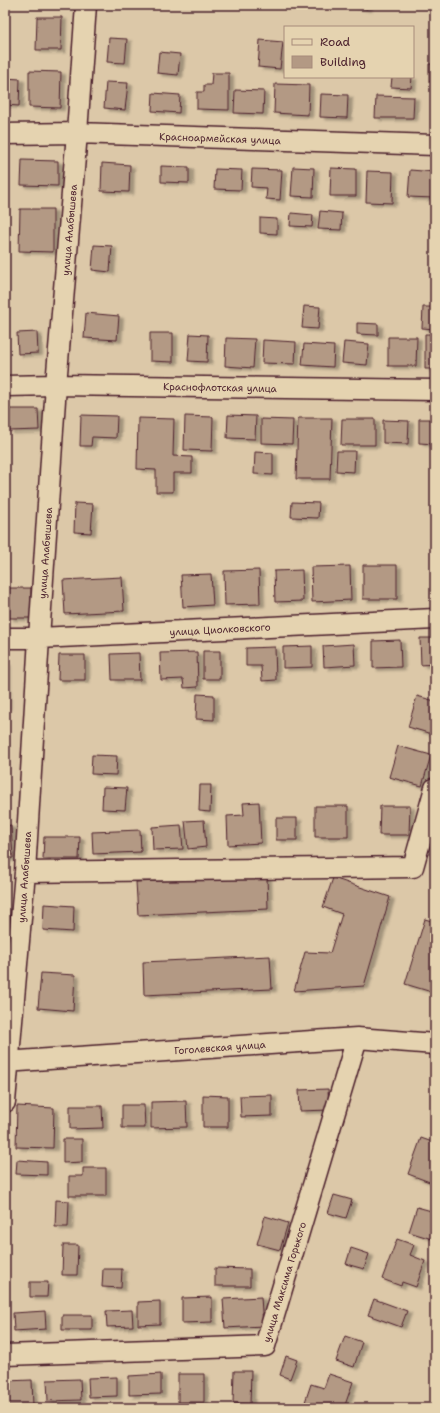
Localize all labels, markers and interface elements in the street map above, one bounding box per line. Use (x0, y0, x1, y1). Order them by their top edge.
legend (284, 26, 414, 78)
text: Road (320, 34, 351, 50)
text: Building (320, 54, 366, 70)
street label: Красноармейская улица (159, 130, 282, 147)
street label: улица Алабышева (59, 183, 80, 276)
street label: Краснофлотская улица (163, 380, 278, 395)
street label: улица Алабышева (36, 506, 55, 599)
street label: улица Циолковского (169, 620, 271, 639)
street label: улица Алабышева (15, 830, 34, 923)
street label: Гоголевская улица (174, 1038, 267, 1057)
street label: улица Максима Горького (260, 1220, 309, 1344)

